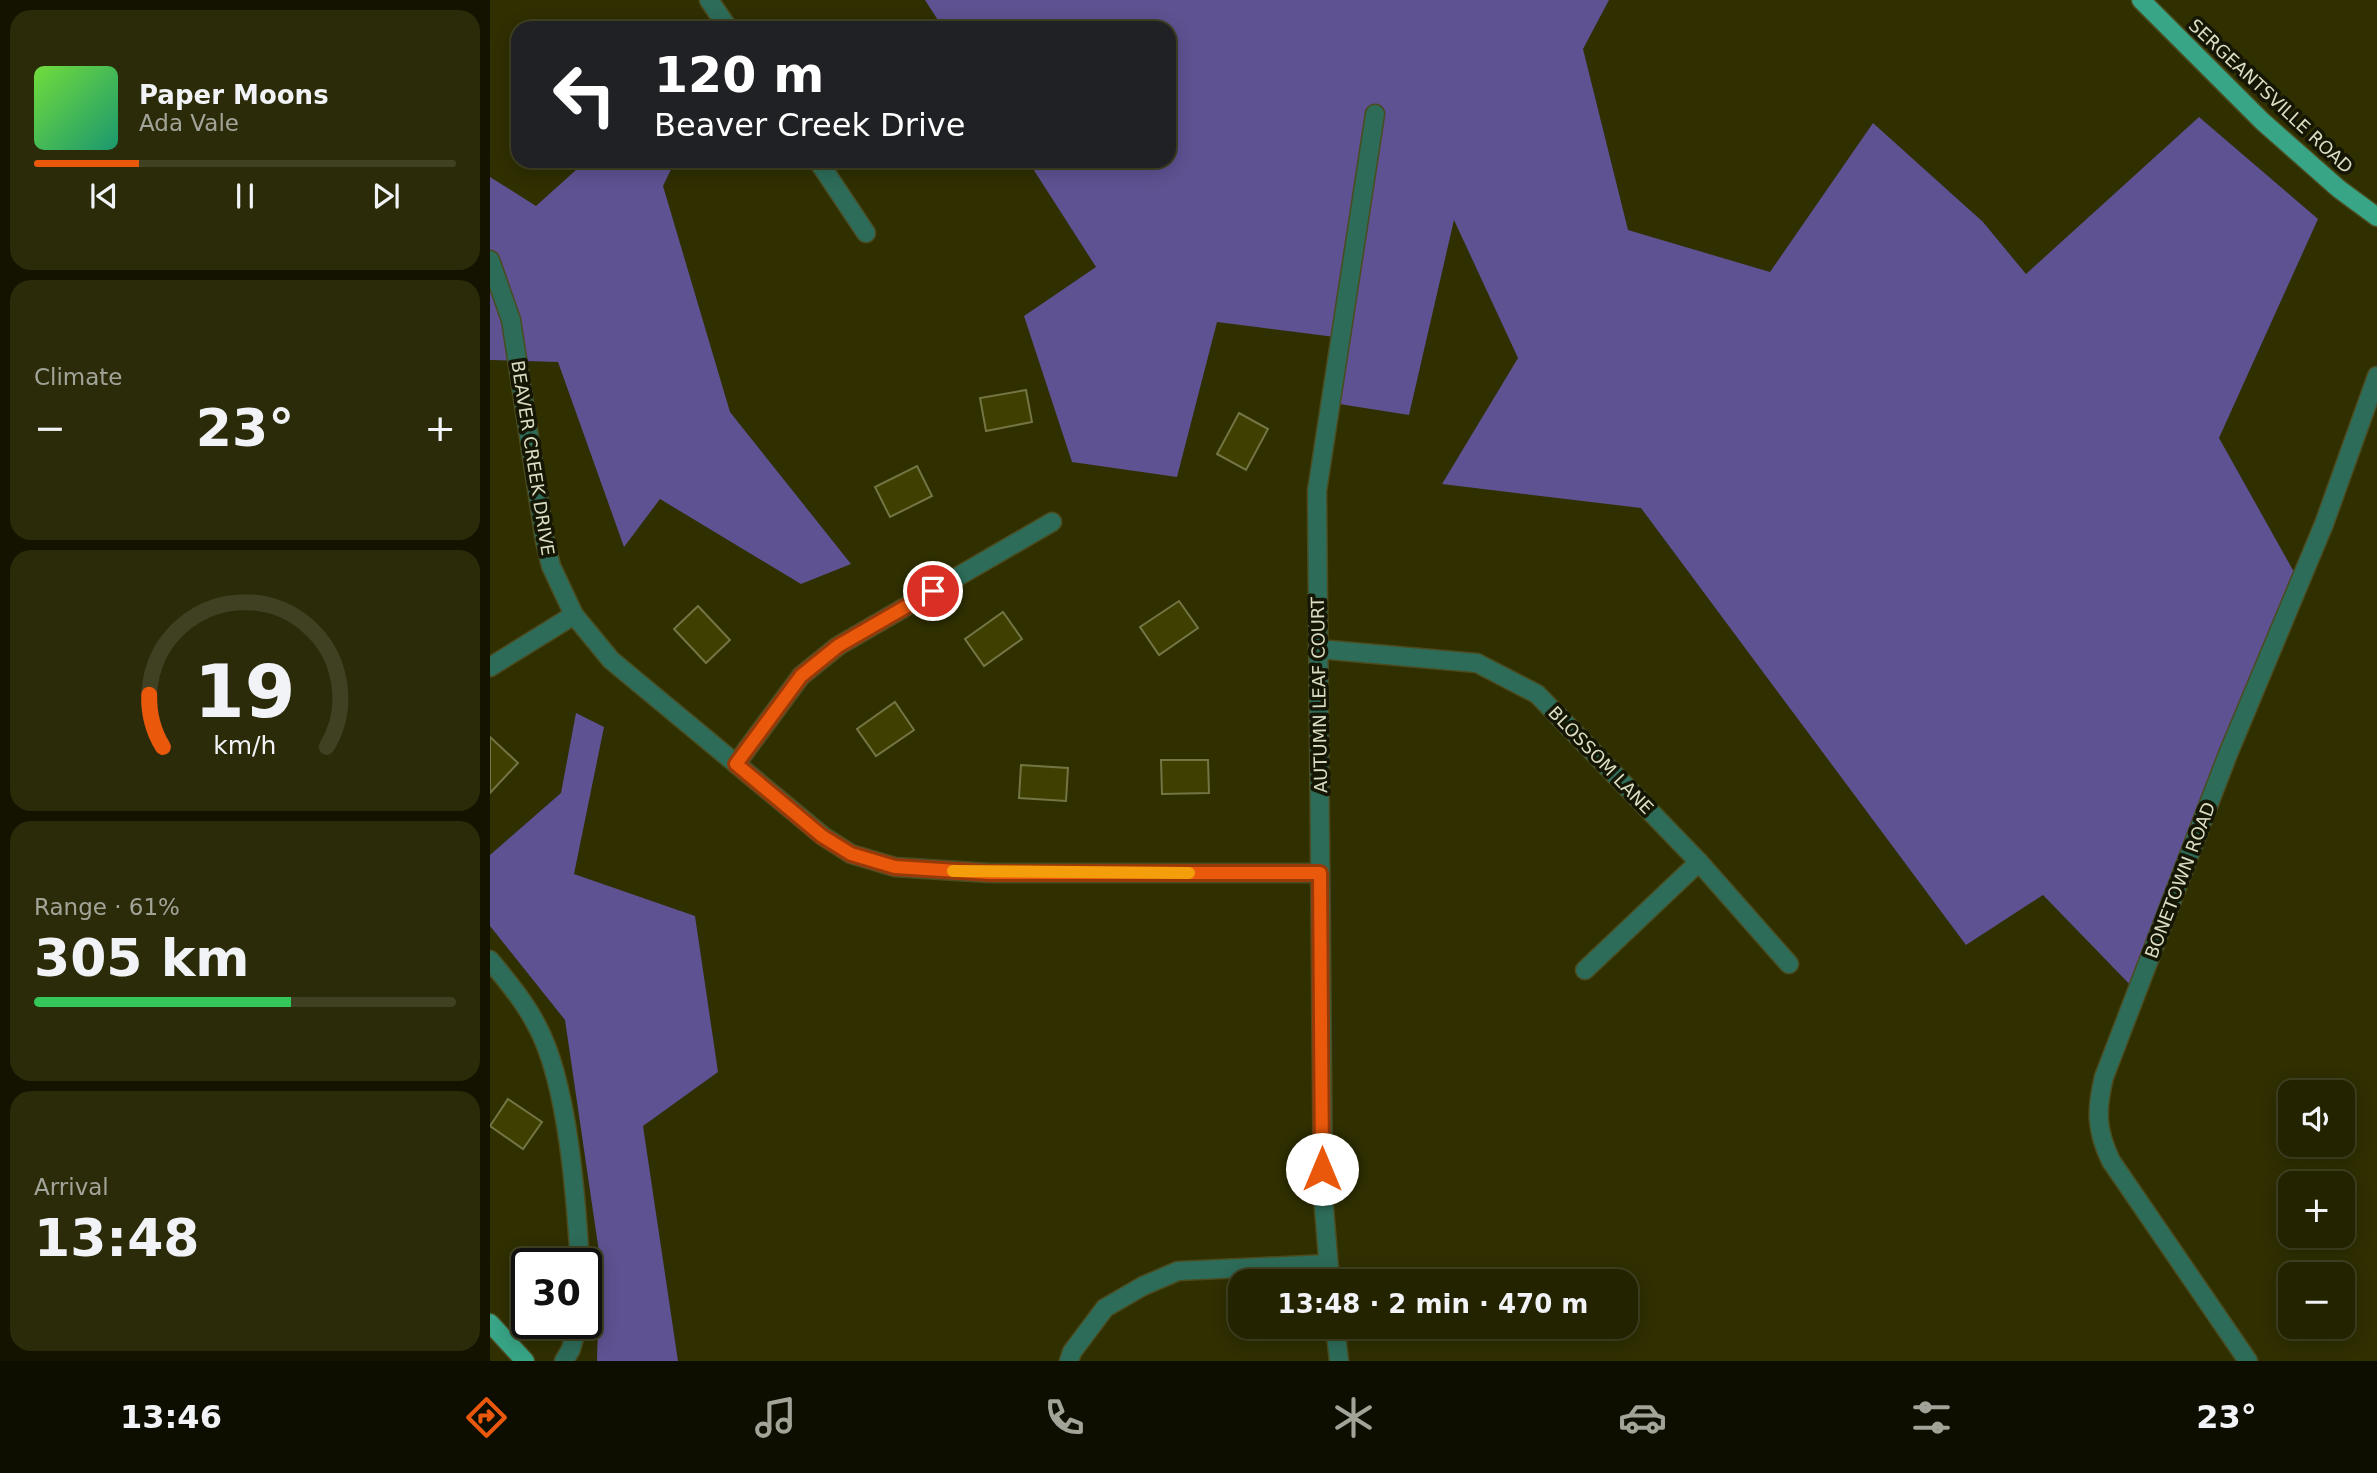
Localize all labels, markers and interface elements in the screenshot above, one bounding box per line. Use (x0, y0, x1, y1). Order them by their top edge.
street label: SERGEANTSVILLE ROAD (2185, 15, 2357, 177)
text: 120 m (654, 47, 824, 104)
icon: left (539, 49, 630, 140)
text: Paper Moons (139, 80, 329, 110)
text: Beaver Creek Drive (654, 106, 965, 144)
text: Ada Vale (139, 110, 239, 136)
icon: previous (85, 177, 123, 215)
icon: pause (226, 177, 264, 215)
icon: next (367, 177, 405, 215)
street label: BEAVER CREEK DRIVE (507, 359, 559, 557)
text: Climate (34, 364, 123, 390)
text: 23° (196, 398, 294, 458)
text: − (34, 406, 66, 450)
text: + (424, 406, 456, 450)
pin (903, 561, 963, 621)
icon: arrive (914, 572, 952, 610)
street label: AUTUMN LEAF COURT (1307, 596, 1331, 793)
text: 19 (194, 649, 296, 734)
street label: BLOSSOM LANE (1544, 702, 1658, 818)
text: km/h (213, 730, 277, 759)
street label: BONETOWN ROAD (2141, 799, 2219, 961)
text: Range · 61% (34, 894, 180, 920)
text: 305 km (34, 928, 249, 988)
map controls (2278, 1080, 2355, 1339)
button: sound (2278, 1080, 2355, 1157)
position arrow (1285, 1132, 1359, 1206)
button: + (2278, 1171, 2355, 1248)
text: Arrival (34, 1174, 109, 1200)
text: 13:48 (34, 1208, 200, 1268)
speed limit sign: 30 (511, 1248, 602, 1339)
button: − (2278, 1262, 2355, 1339)
text: 13:48 · 2 min · 470 m (1278, 1289, 1588, 1319)
icon: directions (462, 1393, 511, 1442)
icon: music (751, 1393, 800, 1442)
icon: phone (1040, 1393, 1089, 1442)
icon: climate (1329, 1393, 1378, 1442)
icon: car (1618, 1393, 1667, 1442)
icon: filters (1907, 1393, 1956, 1442)
text: 13:46 (120, 1398, 222, 1436)
text: 23° (2196, 1398, 2257, 1436)

